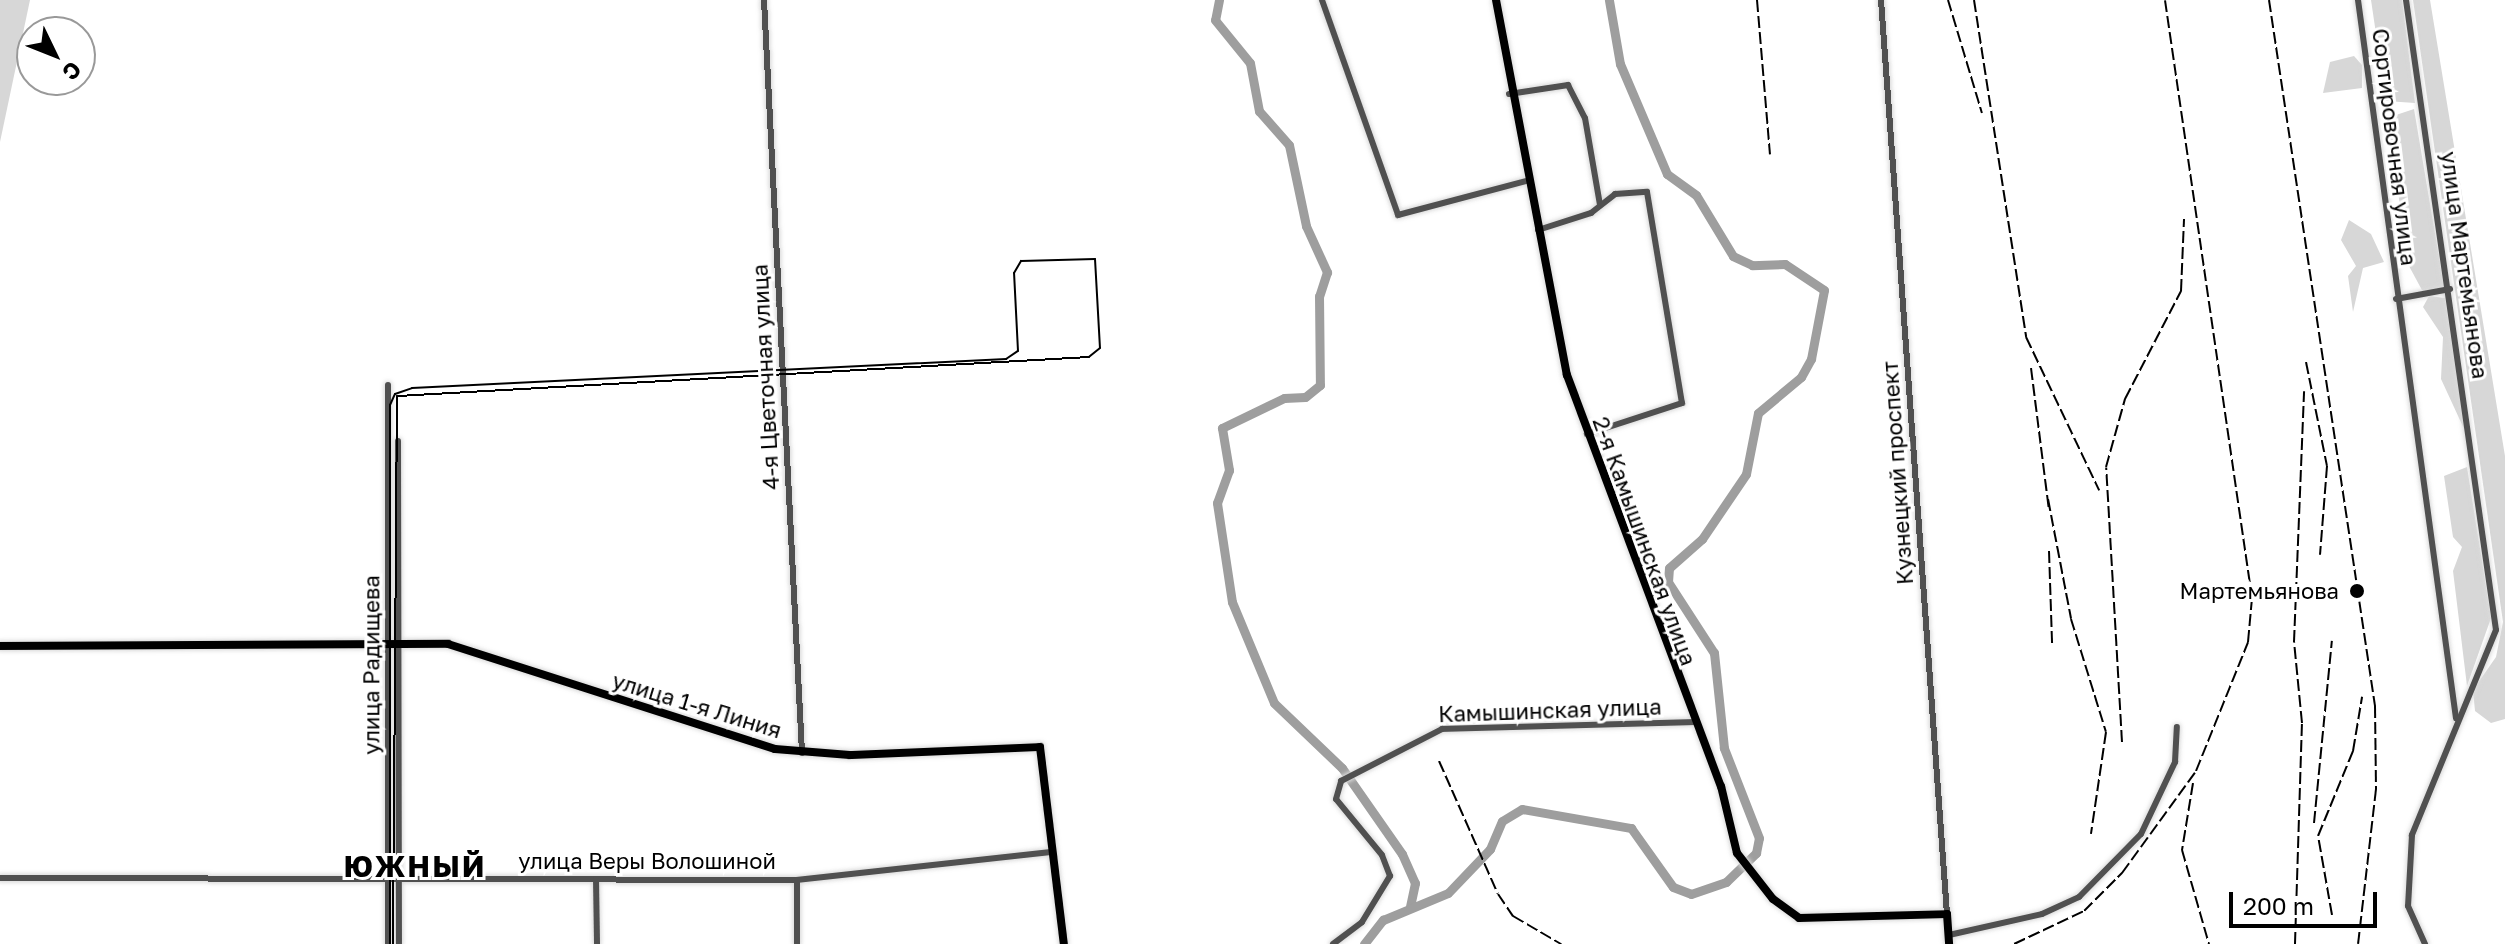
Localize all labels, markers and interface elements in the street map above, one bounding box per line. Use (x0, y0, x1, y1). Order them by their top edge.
north arrow (16, 16, 96, 96)
street label: Сортировочная улица (2367, 27, 2423, 267)
text: С (57, 56, 88, 86)
street label: улица Мартемьянова (2436, 150, 2494, 380)
street label: 4-я Цветочная улица (746, 263, 784, 491)
street label: Кузнецкий проспект (1876, 360, 1918, 586)
street label: 2-я Камышинская улица (1588, 413, 1702, 669)
street label: улица Радищева (358, 575, 384, 755)
place label: Мартемьянова (2180, 578, 2339, 604)
marker: Мартемьянова (2346, 580, 2368, 602)
street label: улица 1-я Линия (609, 667, 785, 743)
street label: Камышинская улица (1438, 693, 1662, 727)
district label: ЮЖНЫЙ (343, 848, 487, 884)
street label: улица Веры Волошиной (518, 848, 776, 874)
scale bar (2233, 876, 2381, 926)
text: 200 m (2243, 891, 2314, 920)

